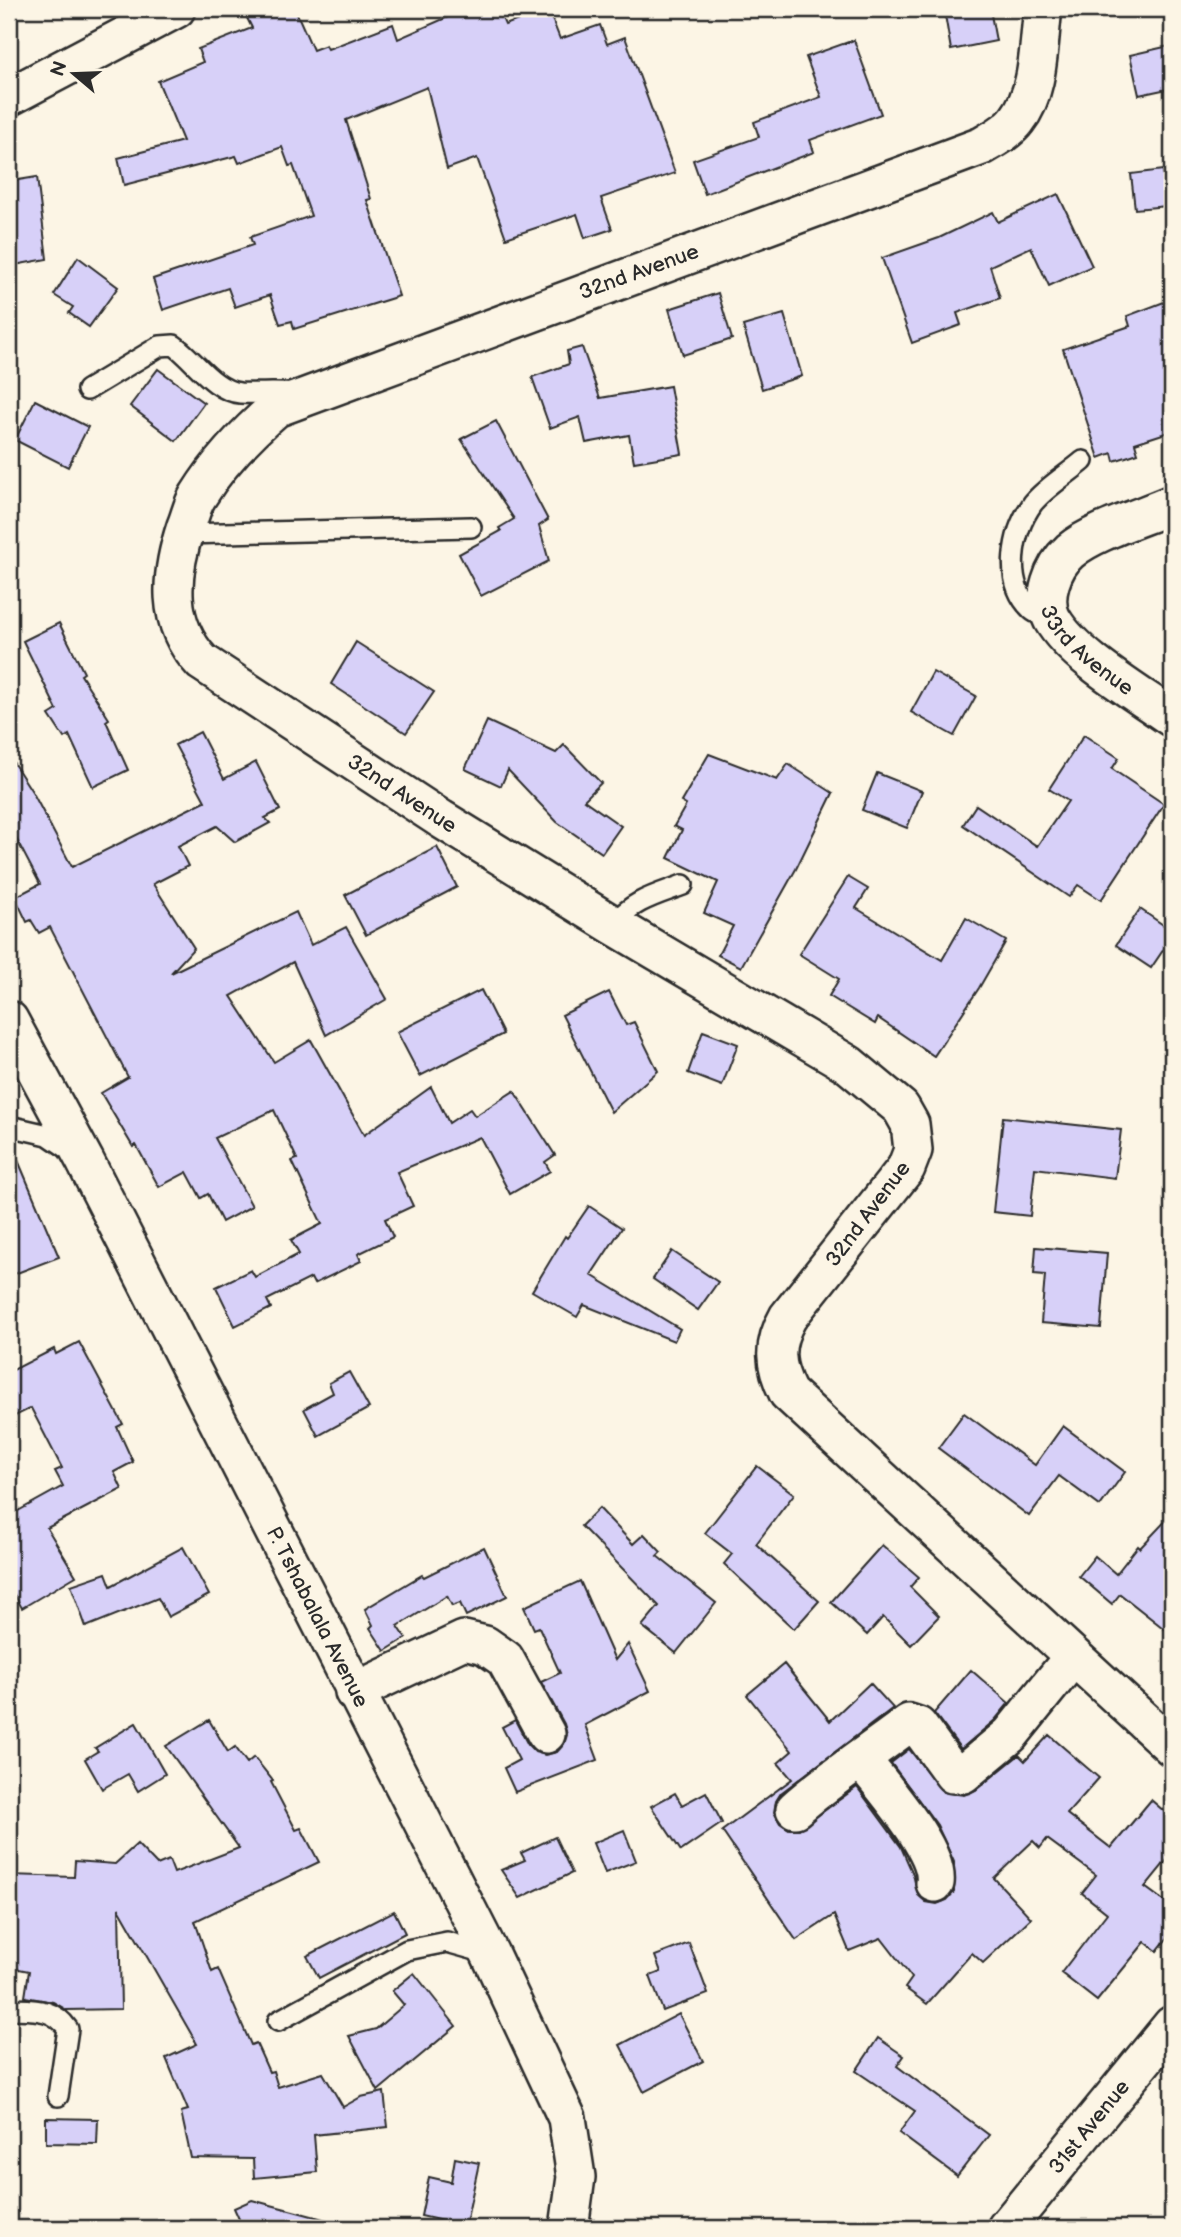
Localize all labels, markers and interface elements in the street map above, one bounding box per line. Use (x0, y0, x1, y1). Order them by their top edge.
north arrow (38, 38, 108, 108)
text: N (46, 58, 73, 79)
street label: 32nd Avenue (576, 239, 702, 305)
street label: 33rd Avenue (1035, 602, 1138, 701)
street label: 32nd Avenue (343, 749, 461, 838)
street label: 32nd Avenue (820, 1156, 916, 1272)
street label: P. Tshabalala Avenue (261, 1522, 374, 1711)
street label: 31st Avenue (1043, 2075, 1135, 2179)

